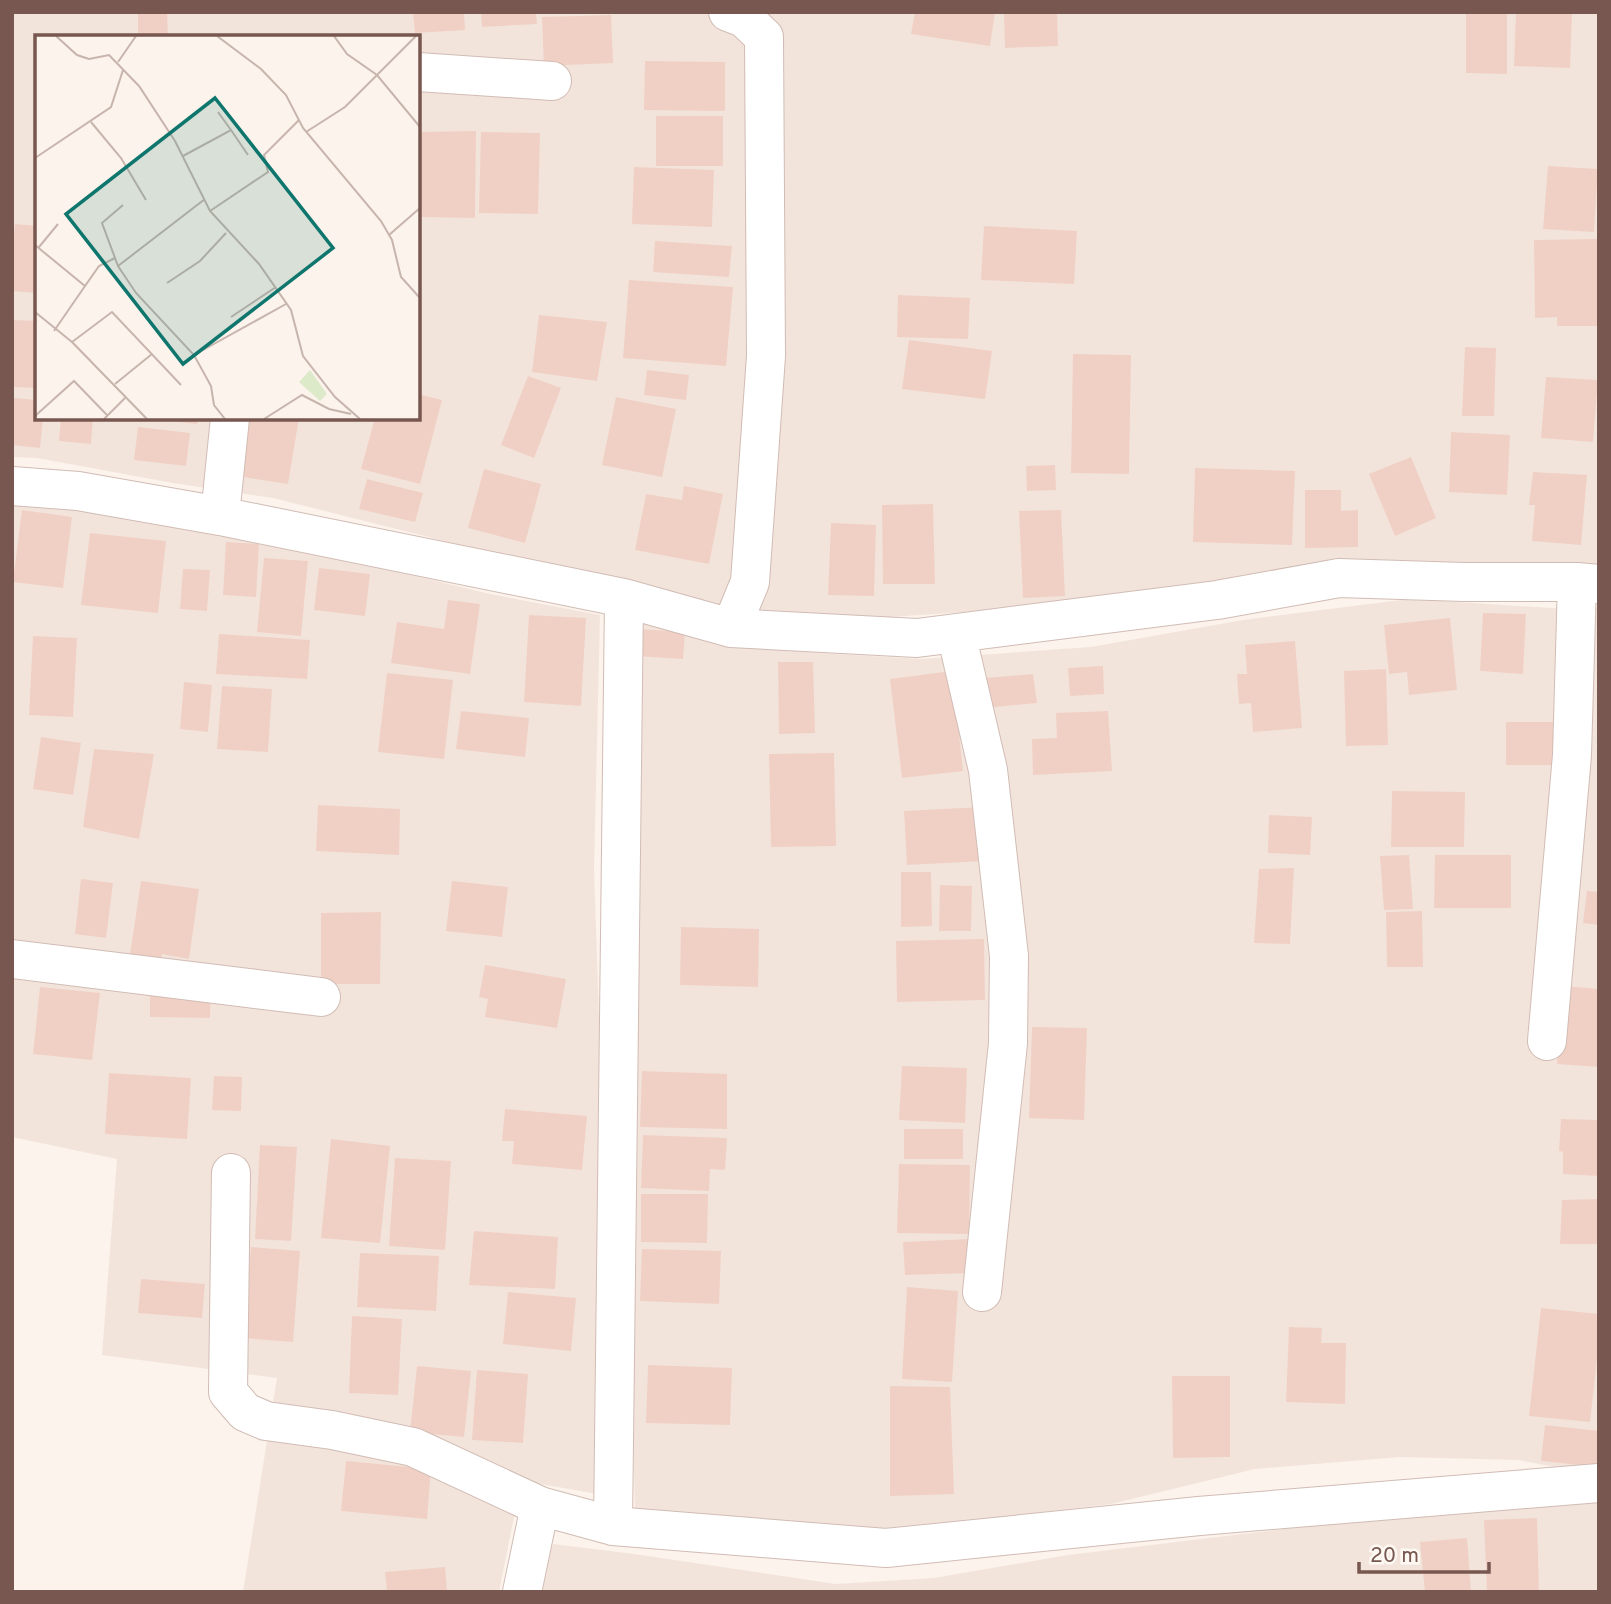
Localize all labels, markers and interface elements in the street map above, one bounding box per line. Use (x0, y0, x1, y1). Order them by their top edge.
inset map (35, 35, 420, 420)
scale bar (1359, 1530, 1488, 1574)
text: 20 m (1370, 1543, 1419, 1570)

